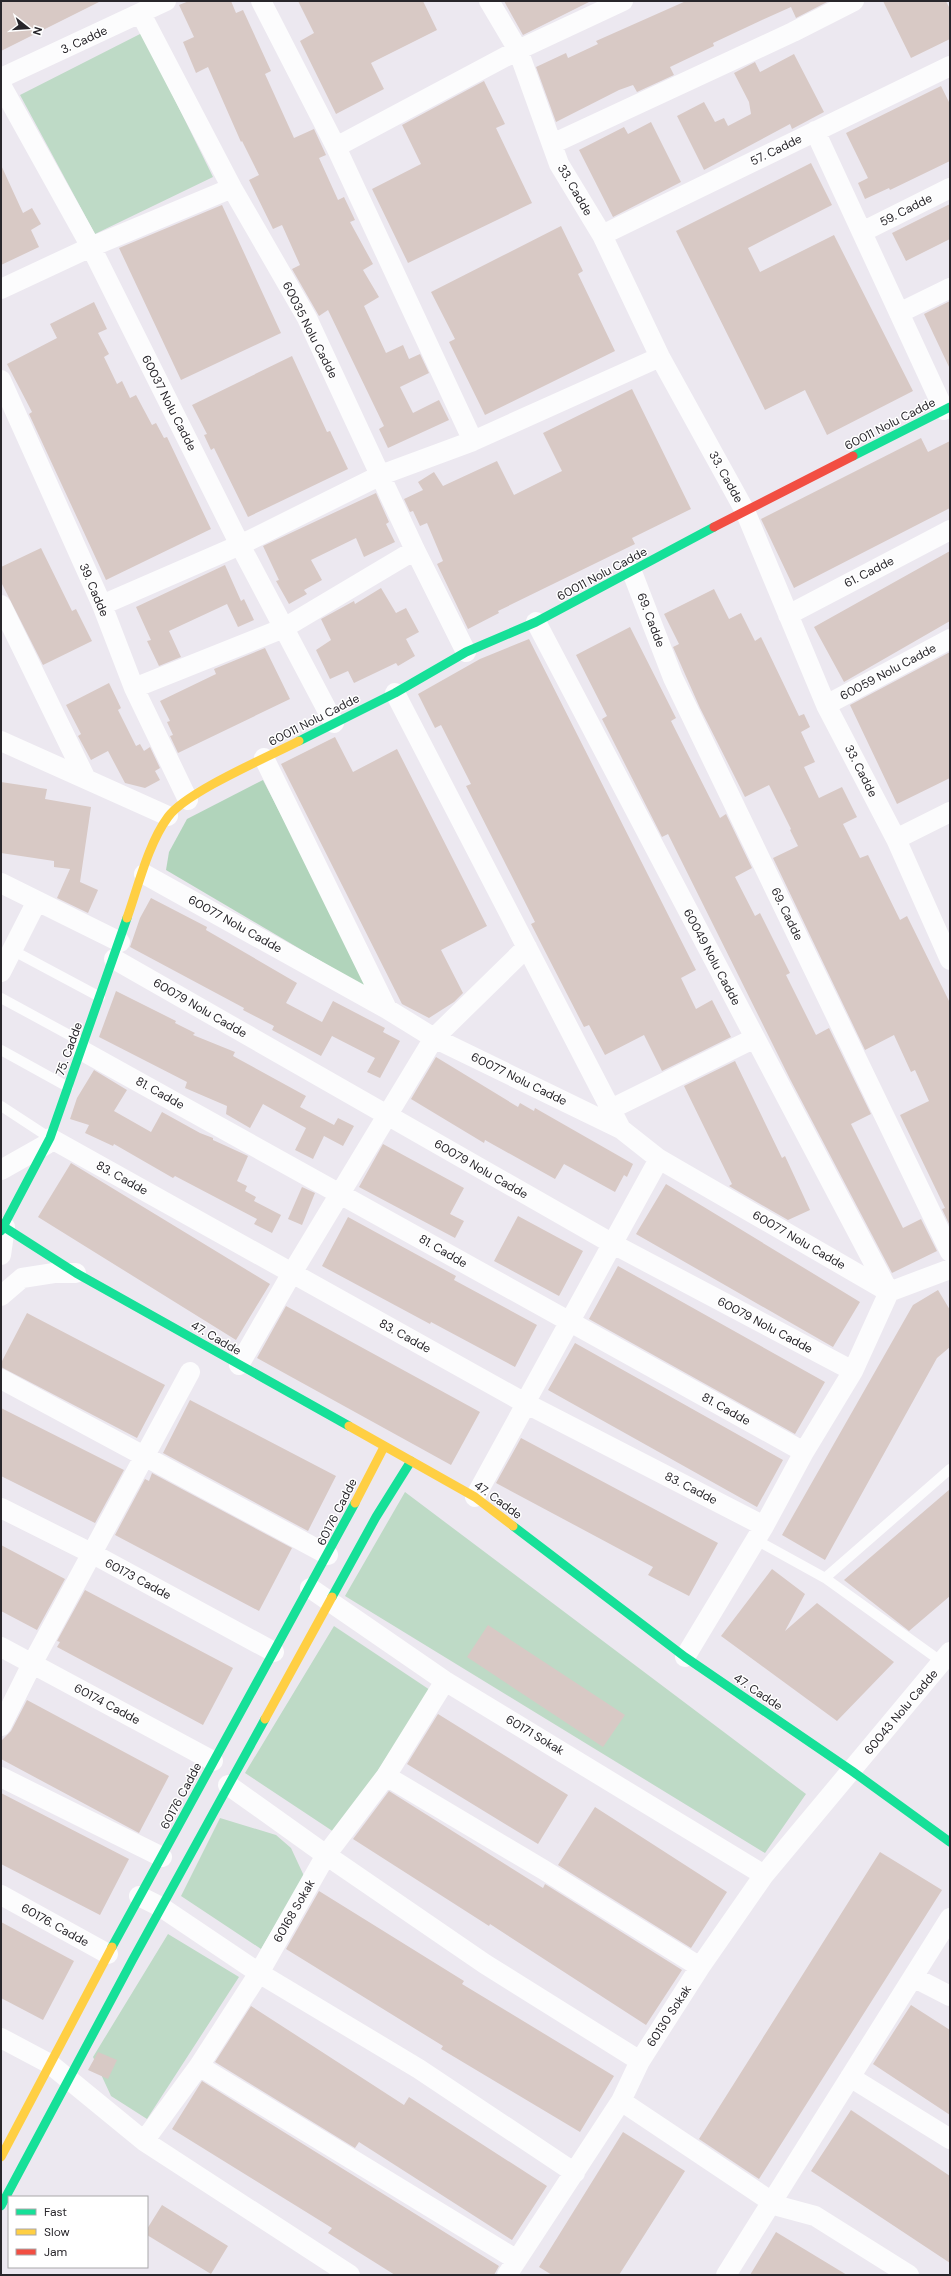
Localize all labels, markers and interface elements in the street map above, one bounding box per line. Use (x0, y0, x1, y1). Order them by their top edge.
north arrow (8, 8, 48, 48)
street label: 3. Cadde (58, 22, 110, 58)
text: N (30, 25, 45, 37)
street label: 57. Cadde (748, 131, 805, 169)
street label: 33. Cadde (554, 161, 596, 219)
street label: 59. Cadde (877, 190, 935, 230)
street label: 60035 Nolu Cadde (279, 279, 341, 381)
street label: 60037 Nolu Cadde (138, 352, 200, 454)
street label: 60011 Nolu Cadde (842, 394, 938, 454)
street label: 33. Cadde (705, 448, 747, 506)
street label: 60011 Nolu Cadde (554, 543, 650, 604)
street label: 61. Cadde (841, 553, 897, 591)
street label: 39. Cadde (76, 561, 112, 619)
street label: 69. Cadde (633, 591, 669, 650)
street label: 60059 Nolu Cadde (837, 640, 939, 704)
street label: 60011 Nolu Cadde (266, 690, 362, 750)
street label: 33. Cadde (841, 742, 881, 800)
street label: 69. Cadde (767, 885, 807, 943)
street label: 60077 Nolu Cadde (185, 892, 285, 957)
street label: 60049 Nolu Cadde (680, 906, 744, 1008)
street label: 60079 Nolu Cadde (150, 975, 250, 1041)
street label: 75. Cadde (52, 1020, 86, 1078)
street label: 60077 Nolu Cadde (468, 1049, 570, 1109)
street label: 81. Cadde (133, 1073, 187, 1113)
street label: 60079 Nolu Cadde (431, 1136, 531, 1202)
street label: 83. Cadde (93, 1157, 151, 1199)
street label: 60077 Nolu Cadde (750, 1207, 849, 1273)
street label: 81. Cadde (416, 1231, 470, 1271)
street label: 60079 Nolu Cadde (715, 1293, 816, 1357)
street label: 83. Cadde (376, 1315, 434, 1357)
street label: 47. Cadde (188, 1317, 244, 1359)
street label: 81. Cadde (699, 1389, 753, 1429)
street label: 83. Cadde (662, 1468, 720, 1508)
street label: 60176 Cadde (313, 1476, 361, 1548)
street label: 47. Cadde (471, 1477, 525, 1523)
street label: 60173 Cadde (102, 1555, 174, 1603)
street label: 60043 Nolu Cadde (861, 1666, 942, 1758)
street label: 47. Cadde (731, 1670, 786, 1714)
street label: 60174 Cadde (71, 1680, 143, 1728)
street label: 60171 Sokak (503, 1711, 567, 1759)
street label: 60176 Cadde (157, 1760, 205, 1832)
street label: 60168 Sokak (270, 1877, 318, 1945)
street label: 60176. Cadde (18, 1900, 92, 1950)
street label: 60130 Sokak (643, 1982, 695, 2050)
legend (8, 2196, 148, 2268)
text: Fast (44, 2204, 67, 2220)
text: Slow (44, 2224, 70, 2240)
text: Jam (44, 2244, 67, 2260)

